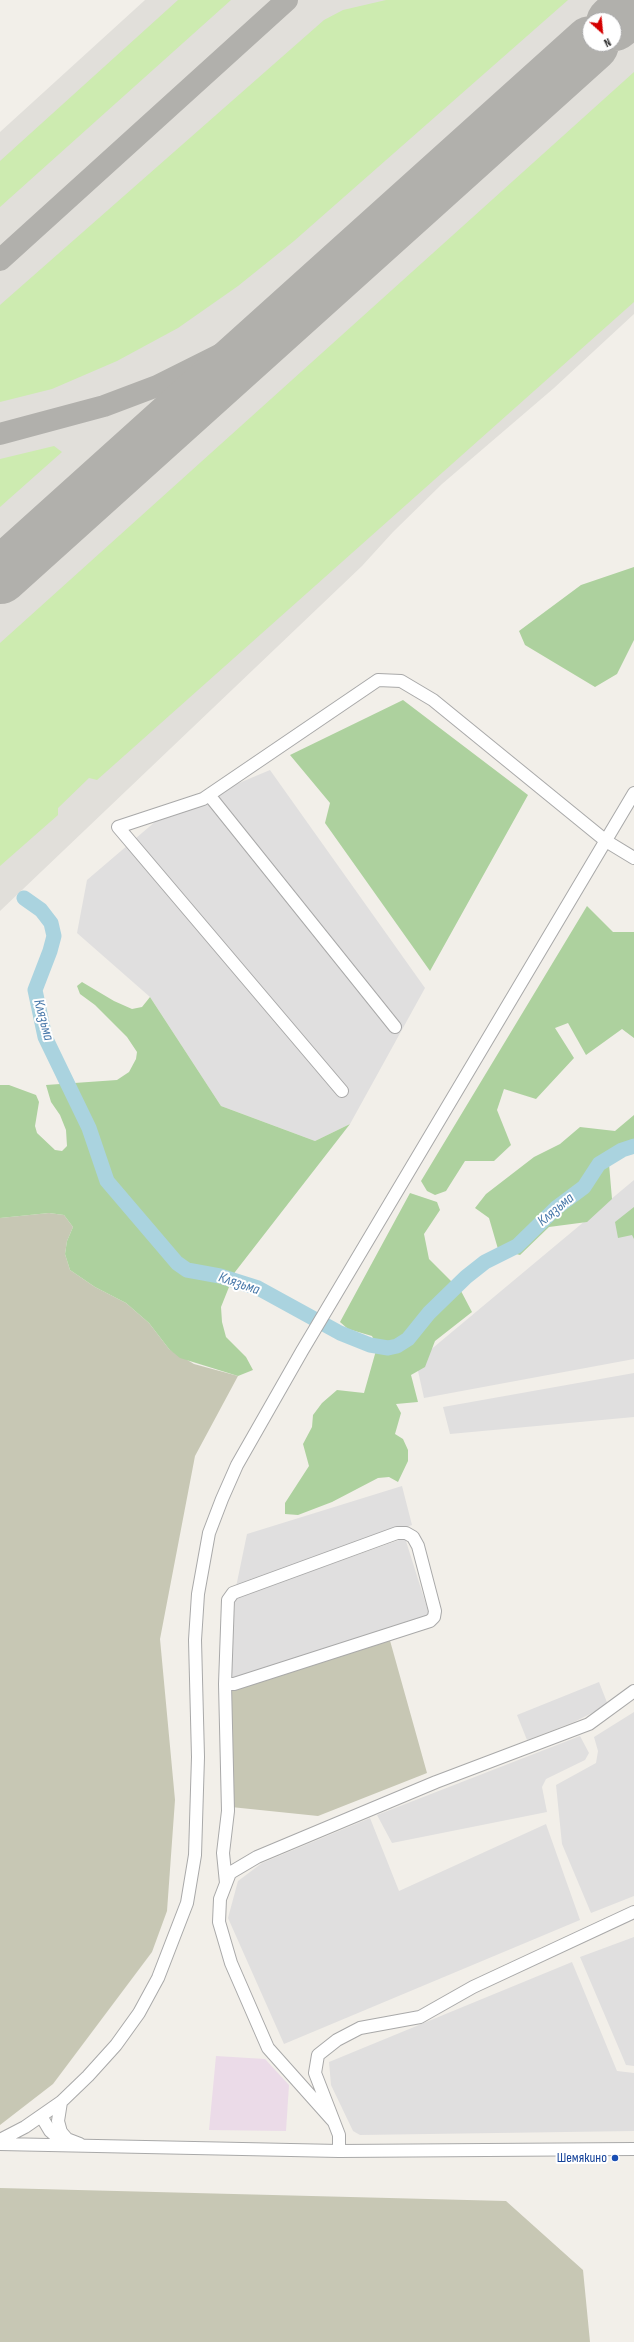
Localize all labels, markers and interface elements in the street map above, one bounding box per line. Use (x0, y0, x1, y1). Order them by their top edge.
north arrow (582, 12, 622, 52)
text: N (602, 35, 613, 49)
water label: Клязьма (29, 997, 57, 1043)
water label: Клязьма (534, 1190, 578, 1230)
water label: Клязьма (216, 1269, 262, 1299)
place label: Шемякино (557, 2150, 607, 2166)
marker: Шемякино (610, 2153, 620, 2163)

